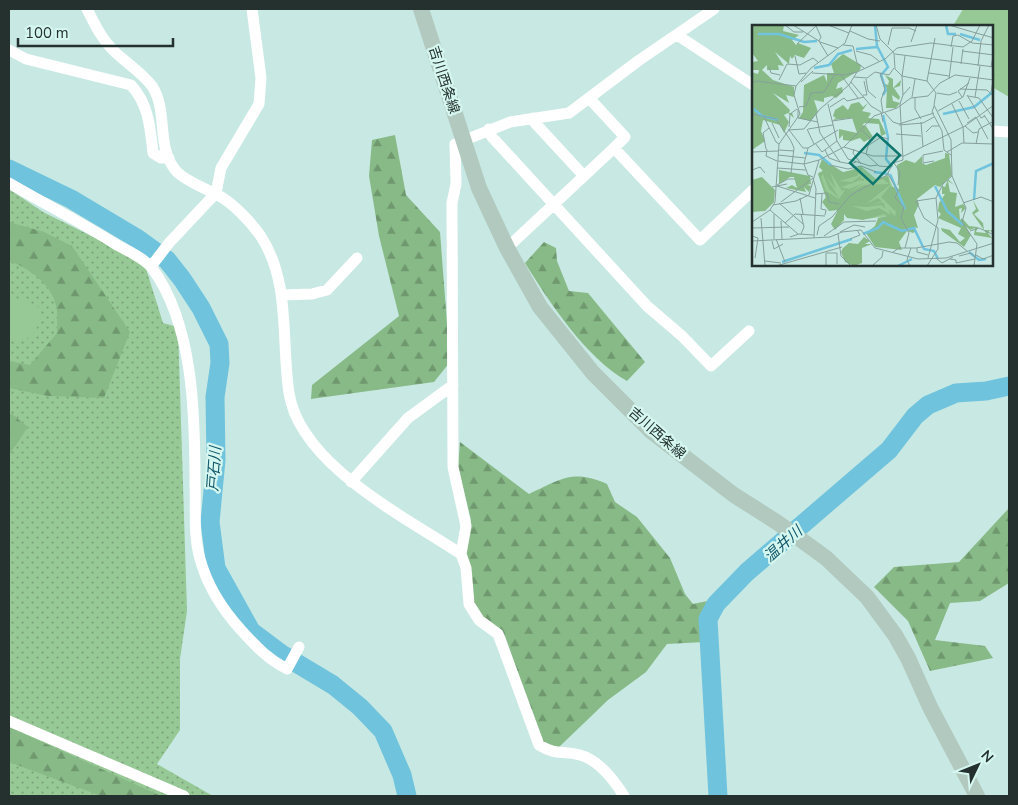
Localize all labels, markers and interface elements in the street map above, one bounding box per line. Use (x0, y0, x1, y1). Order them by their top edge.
scale bar (18, 15, 172, 47)
text: 100 m (25, 23, 69, 43)
inset map (752, 25, 993, 266)
street label: 吉川西条線 (424, 44, 464, 116)
street label: 吉川西条線 (624, 403, 690, 463)
water label: 戸石川 (202, 444, 226, 492)
water label: 温井川 (760, 520, 808, 566)
north arrow (953, 740, 1003, 790)
text: N (977, 746, 998, 767)

